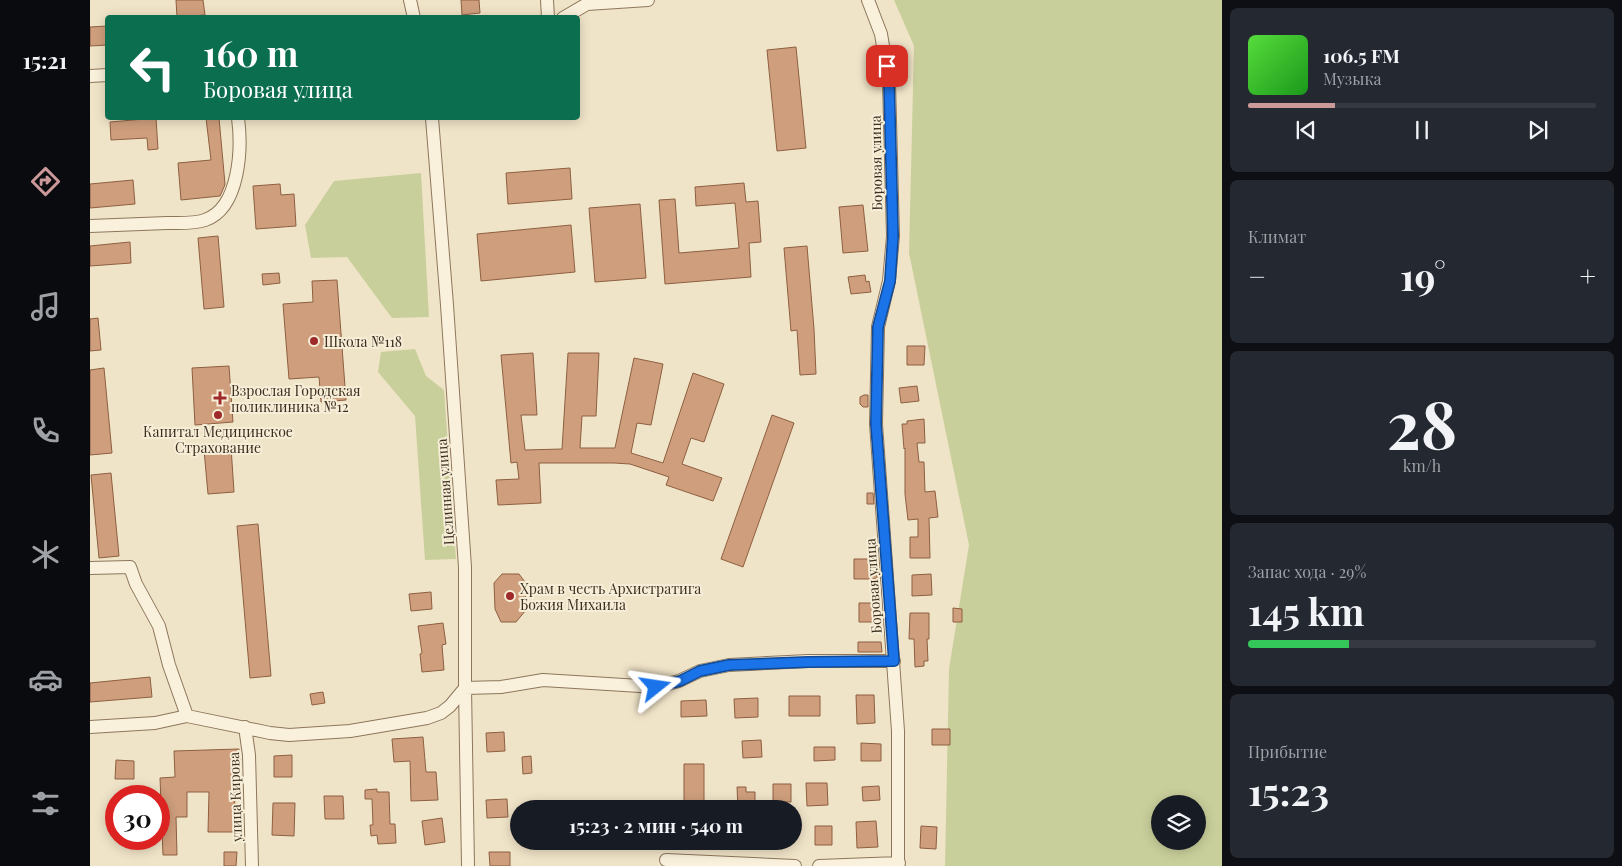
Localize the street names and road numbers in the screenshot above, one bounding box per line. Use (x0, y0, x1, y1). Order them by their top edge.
street label: Боровая улица (866, 115, 886, 211)
street label: Целинная улица (432, 438, 458, 546)
street label: Боровая улица (860, 538, 886, 634)
street label: улица Кирова (224, 752, 246, 843)

